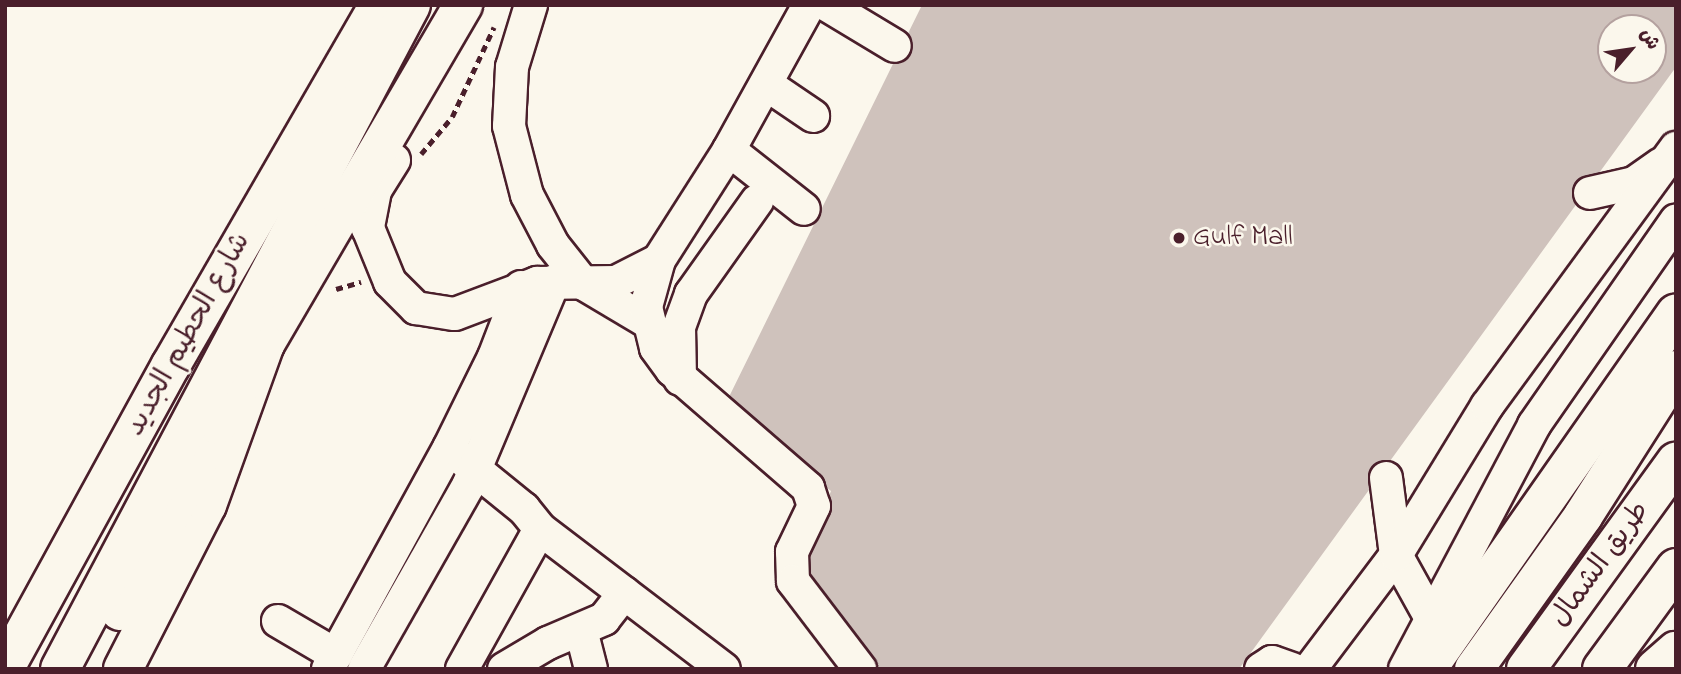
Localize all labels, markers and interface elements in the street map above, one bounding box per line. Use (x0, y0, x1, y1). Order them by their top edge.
north arrow (1597, 14, 1667, 84)
text: ش (1632, 24, 1666, 55)
place label: Gulf Mall (1193, 221, 1293, 255)
street label: شارع الحطيم الجديد (119, 228, 259, 442)
marker: Gulf Mall (1171, 230, 1187, 246)
street label: طريق الشمال (1544, 496, 1658, 634)

